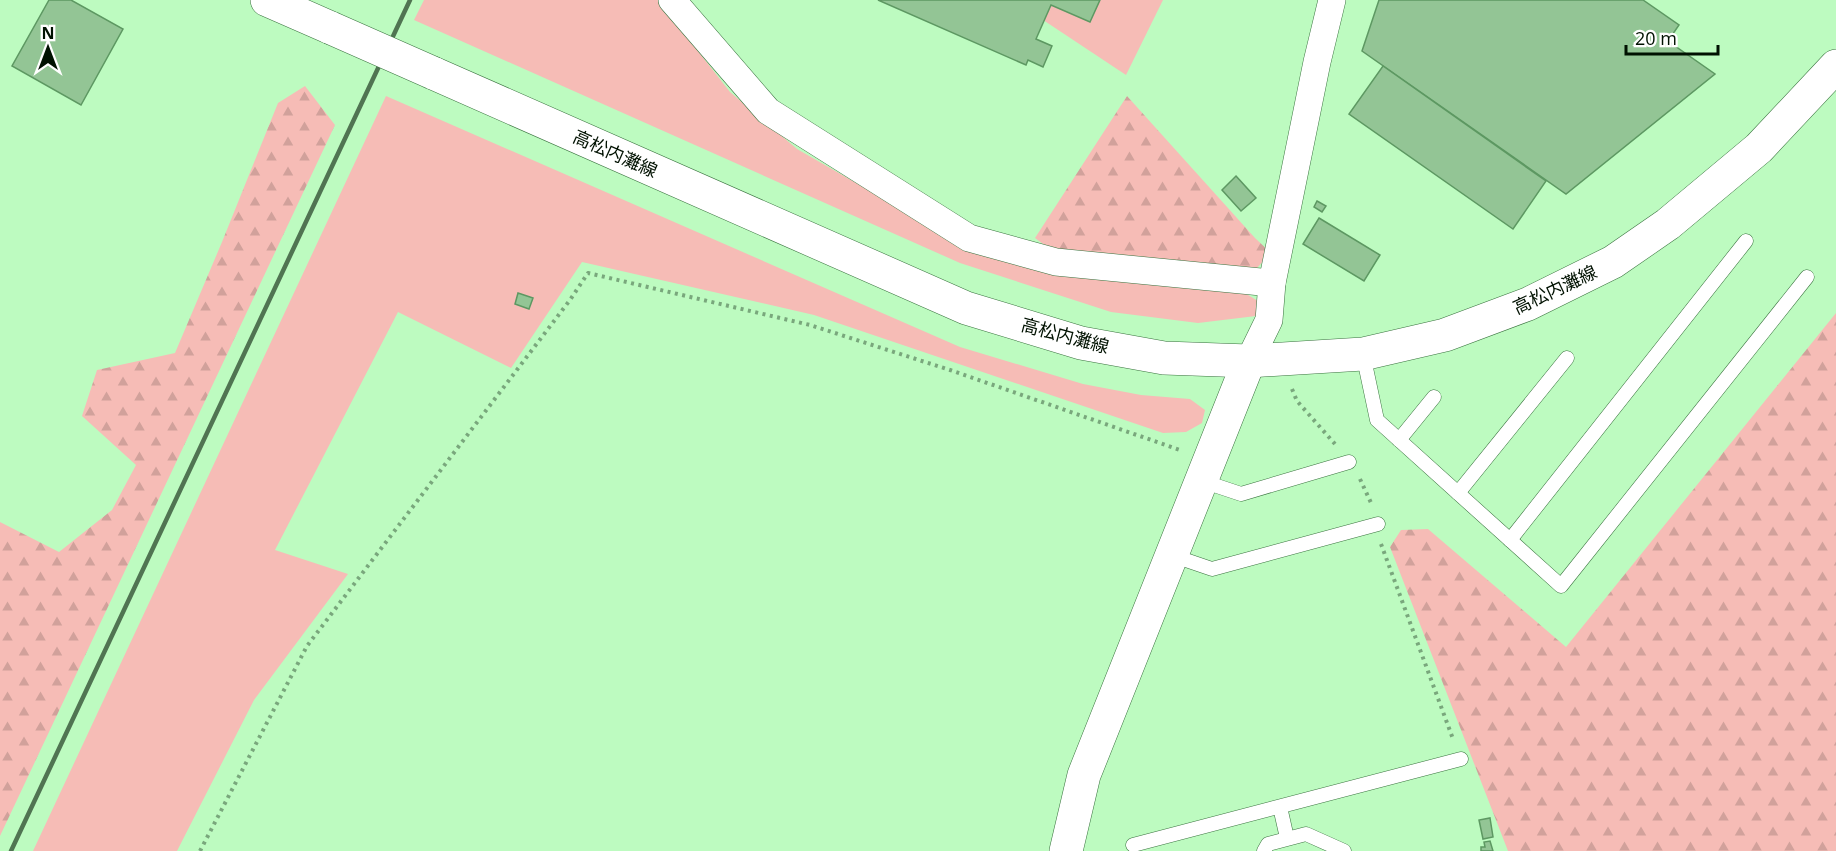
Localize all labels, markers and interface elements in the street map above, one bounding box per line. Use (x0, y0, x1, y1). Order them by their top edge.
north arrow (18, 18, 78, 78)
scale bar (1626, 18, 1718, 56)
text: N (41, 22, 55, 44)
text: 20 m (1635, 26, 1677, 50)
street label: 高松内灘線 (569, 124, 661, 182)
street label: 高松内灘線 (1509, 259, 1600, 319)
street label: 高松内灘線 (1019, 312, 1112, 358)

